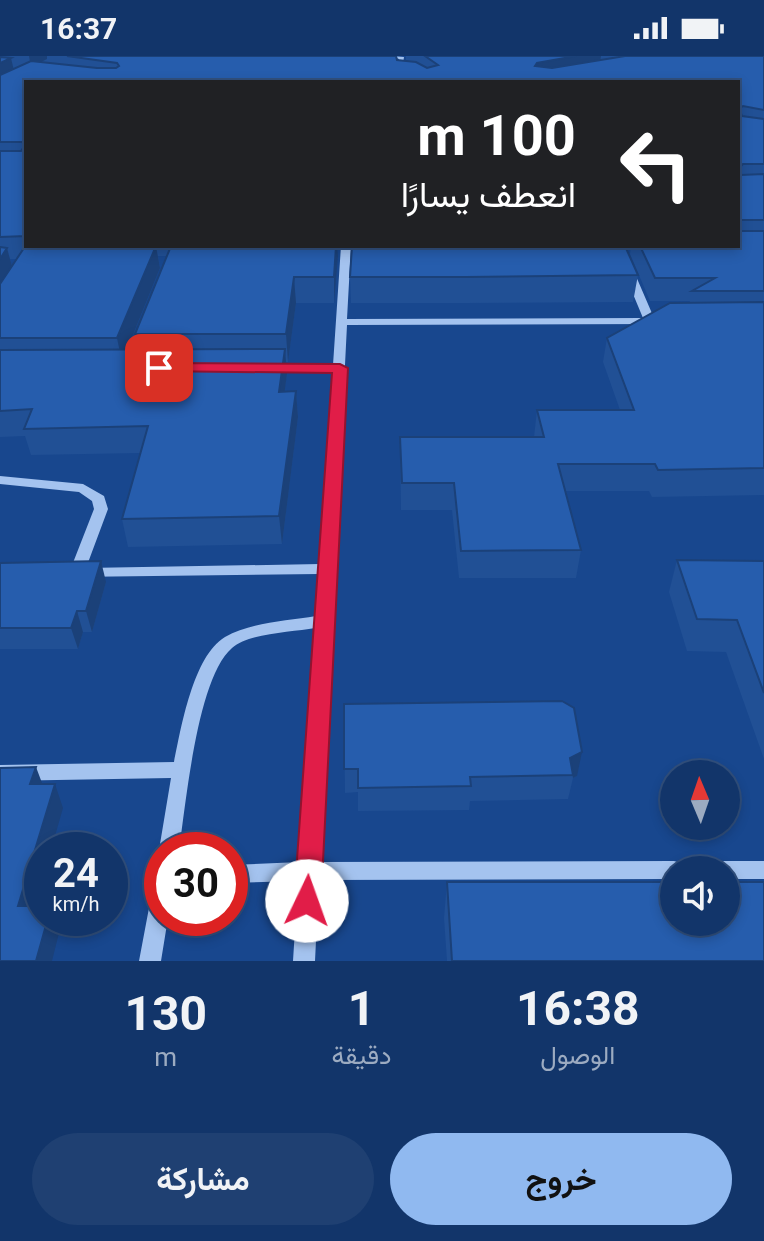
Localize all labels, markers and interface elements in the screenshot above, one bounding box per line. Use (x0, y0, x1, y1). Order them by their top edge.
text: 16:37 (40, 11, 117, 46)
text: 100 m (417, 103, 576, 169)
icon: left (604, 112, 708, 216)
text: انعطف يسارًا (401, 174, 576, 216)
pin (125, 334, 193, 402)
icon: arrive (137, 346, 181, 390)
north arrow (660, 760, 740, 840)
map controls (660, 760, 740, 936)
speed limit sign: 30 (144, 832, 248, 936)
text: 24 (53, 850, 99, 897)
button: sound (660, 856, 740, 936)
position arrow (265, 859, 349, 943)
text: km/h (53, 892, 99, 916)
text: 1 (348, 980, 375, 1037)
text: 16:38 (516, 980, 640, 1037)
text: 130 (124, 985, 207, 1042)
text: دقيقة (331, 1040, 392, 1070)
text: الوصول (540, 1040, 615, 1070)
text: m (154, 1042, 177, 1072)
button: مشاركة (32, 1133, 374, 1225)
button: خروج (390, 1133, 732, 1225)

